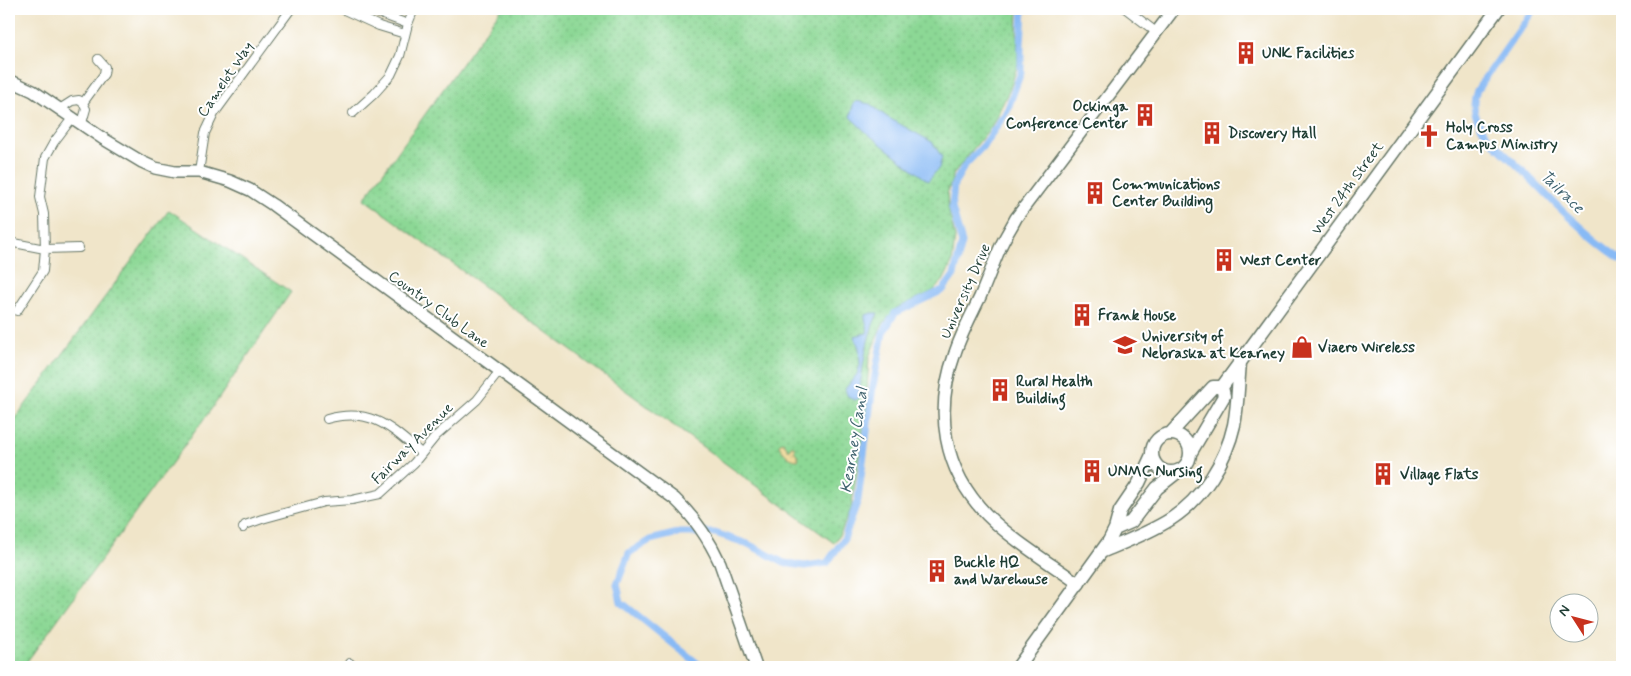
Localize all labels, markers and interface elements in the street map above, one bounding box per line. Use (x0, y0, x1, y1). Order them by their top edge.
street label: Camelot Way (193, 38, 259, 121)
building icon: UNK Facilities (1233, 40, 1259, 66)
place label: UNK Facilities (1262, 44, 1355, 64)
place label: Ockinga Conference Center (1006, 97, 1129, 134)
building icon: Ockinga Conference Center (1132, 102, 1158, 128)
place label: Holy Cross Campus Ministry (1446, 118, 1558, 155)
building icon: Discovery Hall (1199, 120, 1225, 146)
church icon: Holy Cross Campus Ministry (1416, 123, 1442, 149)
place label: Discovery Hall (1228, 124, 1317, 144)
street label: West 24th Street (1307, 138, 1389, 239)
water label: Tailrace (1535, 166, 1589, 219)
place label: Communications Center Building (1112, 175, 1221, 214)
building icon: Communications Center Building (1082, 180, 1108, 206)
street label: University Drive (936, 240, 996, 342)
building icon: West Center (1211, 247, 1237, 273)
place label: West Center (1239, 251, 1322, 271)
street label: Country Club Lane (384, 266, 493, 353)
building icon: Frank House (1069, 302, 1095, 328)
place label: Frank House (1098, 306, 1176, 326)
place label: University of Nebraska at Kearney (1142, 327, 1285, 364)
school or university icon: University of Nebraska at Kearney (1112, 332, 1138, 358)
shop icon: Viaero Wireless (1289, 334, 1315, 360)
place label: Viaero Wireless (1318, 338, 1415, 358)
place label: Rural Health Building (1016, 372, 1093, 411)
building icon: Rural Health Building (987, 377, 1013, 403)
water label: Kearney Canal (836, 385, 873, 494)
street label: Fairway Avenue (367, 398, 458, 489)
building icon: UNMC Nursing (1079, 458, 1105, 484)
building icon: Village Flats (1370, 461, 1396, 487)
place label: UNMC Nursing (1108, 462, 1203, 484)
place label: Village Flats (1400, 465, 1479, 486)
place label: Buckle HQ and Warehouse (954, 553, 1048, 590)
building icon: Buckle HQ and Warehouse (924, 558, 950, 584)
north arrow (1548, 594, 1598, 644)
text: N (1554, 602, 1574, 620)

